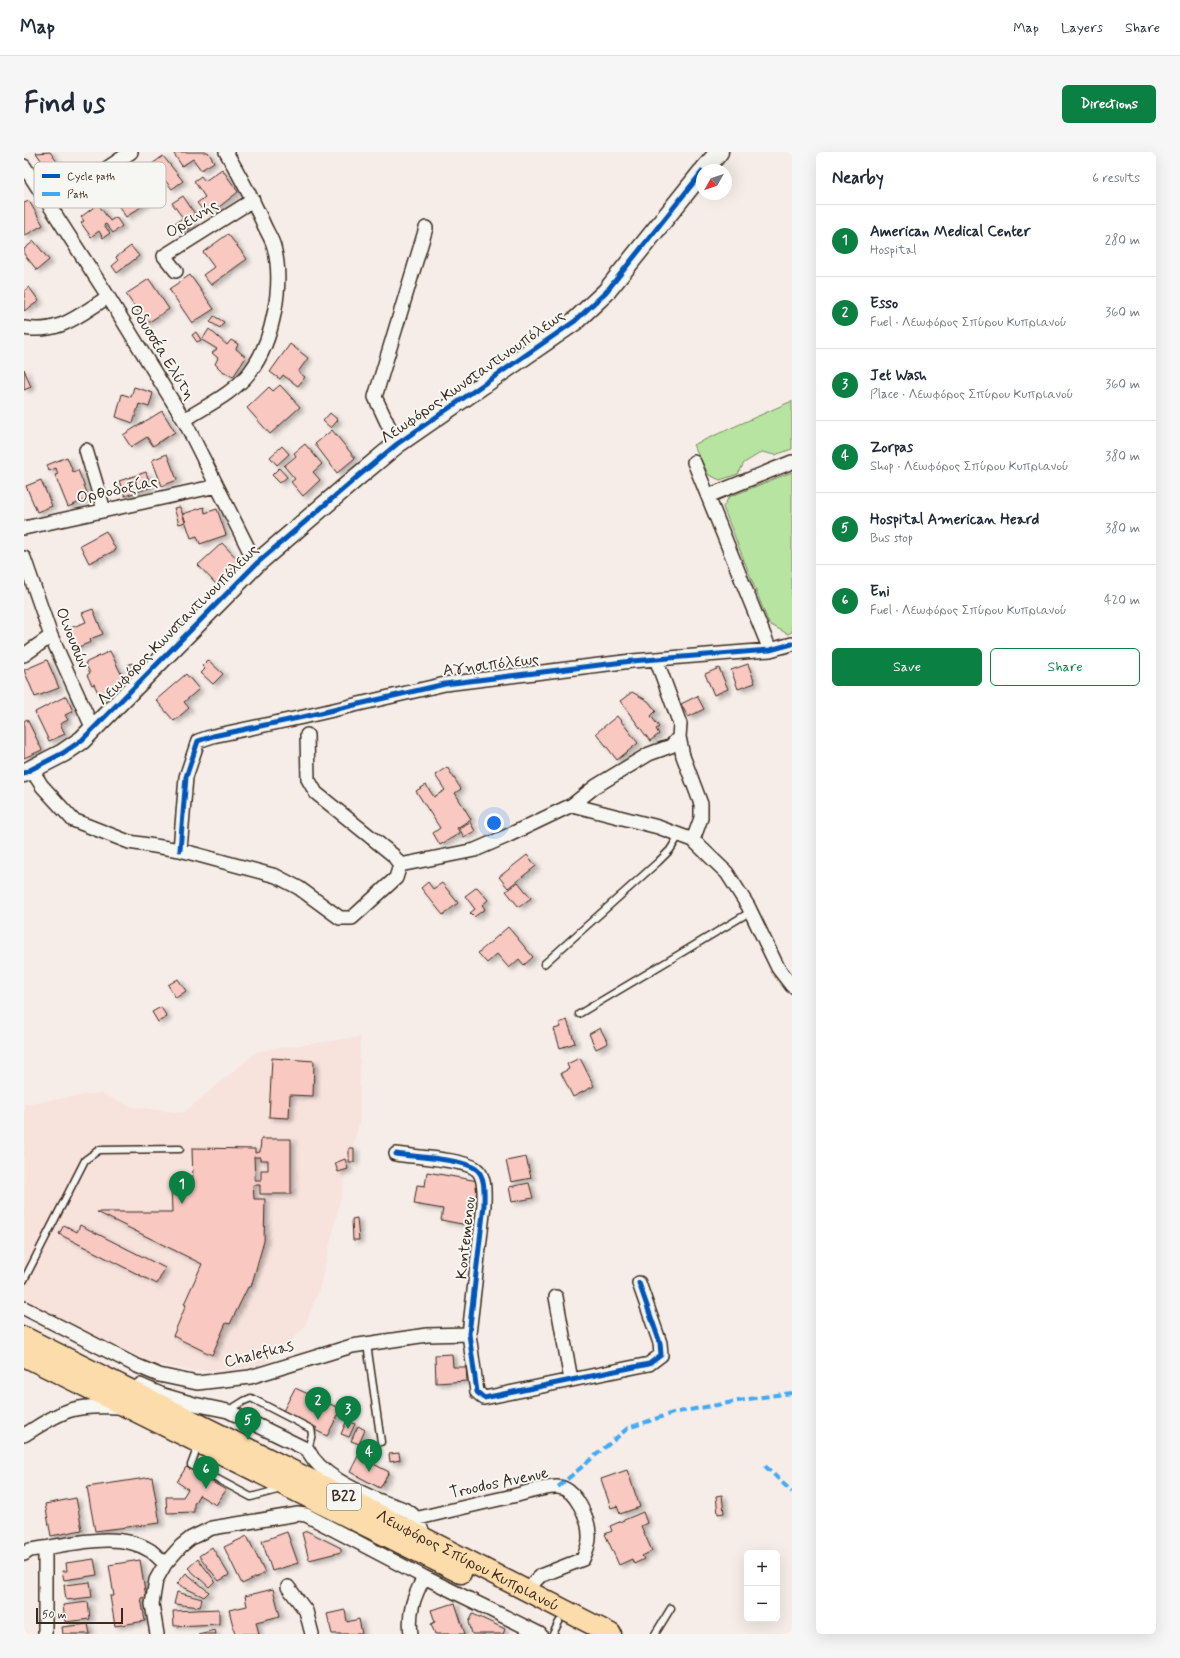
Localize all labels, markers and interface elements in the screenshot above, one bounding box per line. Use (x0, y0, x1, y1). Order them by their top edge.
text: Map (20, 15, 55, 40)
text: Map (1013, 19, 1039, 37)
text: Layers (1061, 19, 1103, 37)
text: Share (1125, 19, 1160, 37)
button: Directions (1062, 85, 1156, 123)
text: Find us (24, 86, 105, 123)
legend (34, 162, 166, 208)
north arrow (696, 164, 732, 200)
text: Nearby (832, 167, 884, 189)
text: Cycle path (67, 170, 115, 184)
text: 6 results (1092, 170, 1140, 187)
text: Path (67, 188, 88, 202)
street label: Ορεινής (162, 195, 222, 243)
text: American Medical Center (870, 222, 1031, 242)
text: 1 (842, 232, 848, 249)
text: 280 m (1105, 232, 1140, 249)
text: Hospital (870, 242, 916, 259)
text: Esso (870, 294, 898, 314)
street label: Οδυσσέα Ελύτη (124, 300, 201, 404)
text: 2 (842, 304, 848, 321)
text: 360 m (1105, 304, 1140, 321)
street label: Λεωφόρος Κωνσταντινουπόλεως (377, 305, 569, 449)
text: Fuel · Λεωφόρος Σπύρου Κυπριανού (870, 314, 1067, 331)
text: Jet Wash (870, 366, 927, 386)
text: 3 (842, 376, 848, 393)
text: 360 m (1105, 376, 1140, 393)
text: Place · Λεωφόρος Σπύρου Κυπριανού (870, 386, 1073, 403)
text: Zorpas (870, 438, 913, 458)
text: 4 (841, 448, 849, 465)
text: 380 m (1105, 448, 1140, 465)
text: Shop · Λεωφόρος Σπύρου Κυπριανού (870, 458, 1069, 475)
street label: Ορθοδοξίας (74, 471, 160, 509)
text: Hospital American Heard (870, 510, 1039, 530)
text: 5 (841, 520, 849, 537)
text: 380 m (1105, 520, 1140, 537)
text: Bus stop (870, 530, 913, 547)
street label: Λεωφόρος Κωνσταντινουπόλεως (93, 540, 263, 710)
text: Eni (870, 582, 890, 602)
text: 6 (842, 592, 848, 609)
text: 420 m (1104, 592, 1140, 609)
text: Fuel · Λεωφόρος Σπύρου Κυπριανού (870, 602, 1067, 619)
street label: Οινουσών (50, 604, 94, 672)
button: Save (832, 648, 982, 686)
button: Share (990, 648, 1140, 686)
street label: Αγησιπόλεως (442, 649, 540, 681)
your location (484, 813, 504, 833)
pin: 1 (169, 1171, 195, 1204)
street label: Kontemenou (451, 1196, 481, 1280)
street label: Chalefkas (222, 1335, 296, 1373)
pin: 2 (305, 1387, 331, 1420)
pin: 3 (335, 1396, 361, 1429)
pin: 5 (235, 1407, 261, 1440)
pin: 4 (356, 1439, 382, 1472)
pin: 6 (193, 1456, 219, 1489)
street label: Troodos Avenue (448, 1462, 551, 1504)
road number: B22 (327, 1484, 361, 1510)
street label: Λεωφόρος Σπύρου Κυπριανού (373, 1505, 563, 1616)
map controls (744, 1550, 780, 1622)
button: + (744, 1550, 780, 1586)
button: − (744, 1586, 780, 1622)
scale bar (36, 1606, 123, 1625)
text: 50 m (42, 1608, 67, 1622)

